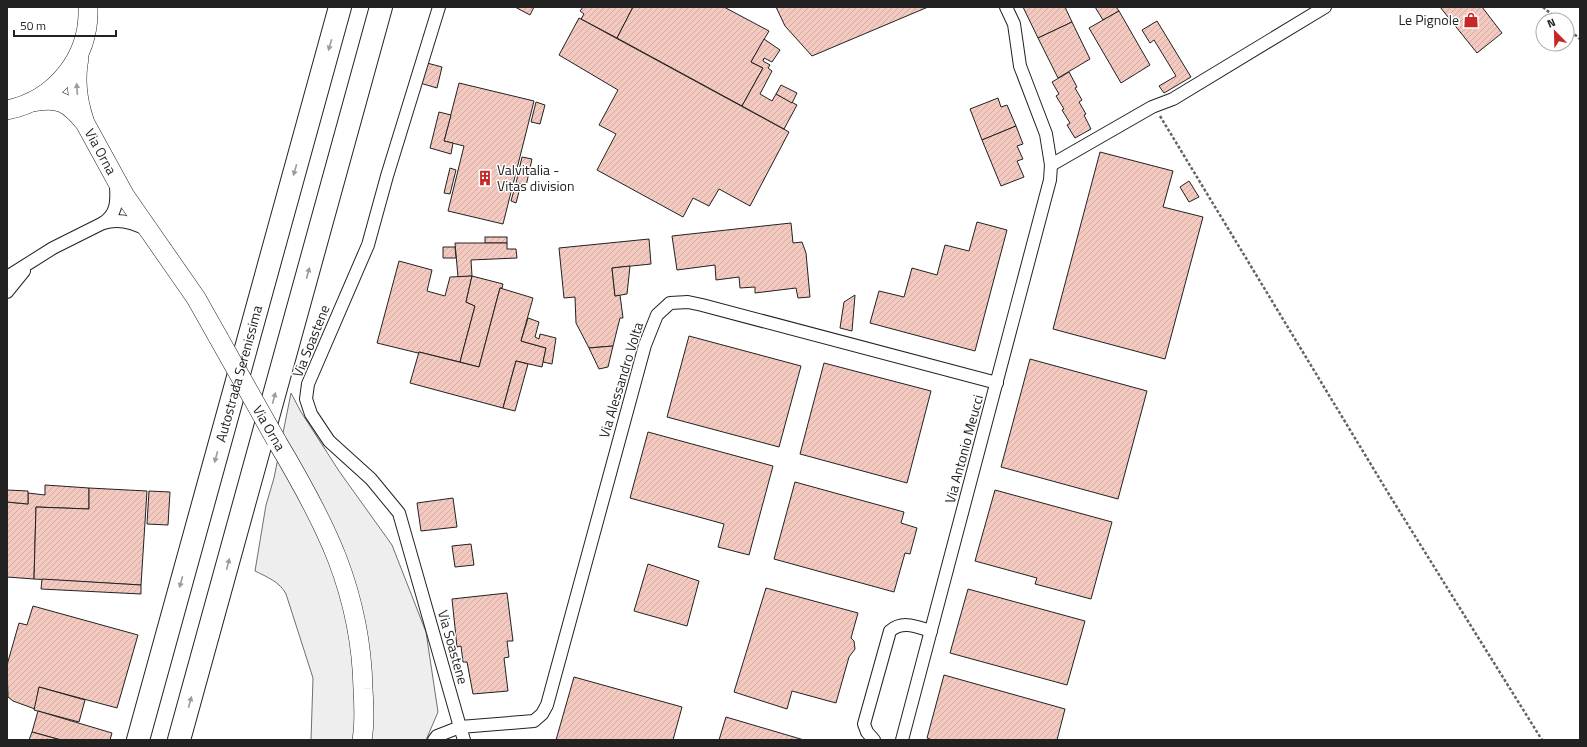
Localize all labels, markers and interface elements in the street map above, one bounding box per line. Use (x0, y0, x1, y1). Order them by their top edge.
place label: Le Pignole (1398, 9, 1459, 30)
shop icon: Le Pignole (1462, 11, 1480, 29)
scale bar (14, 12, 116, 38)
north arrow (1535, 12, 1575, 52)
text: N (1544, 14, 1558, 32)
text: 50 m (20, 16, 46, 35)
one-way arrow (327, 39, 333, 51)
one-way arrow (73, 83, 80, 95)
street label: Via Orna (80, 124, 122, 178)
place label: Valvitalia - Vitas division (497, 159, 575, 196)
one-way arrow (292, 164, 298, 176)
building icon: Valvitalia - Vitas division (476, 169, 494, 187)
one-way arrow (305, 266, 311, 278)
street label: Via Soastene (286, 301, 335, 380)
street label: Autostrada Serenissima (210, 303, 267, 444)
street label: Via Alessandro Volta (593, 319, 648, 440)
one-way arrow (271, 392, 277, 404)
street label: Via Antonio Meucci (939, 392, 988, 506)
street label: Via Orna (248, 401, 291, 455)
one-way arrow (213, 451, 219, 463)
one-way arrow (225, 557, 231, 569)
one-way arrow (178, 576, 184, 589)
street label: Via Soastene (433, 607, 474, 686)
one-way arrow (187, 696, 193, 709)

